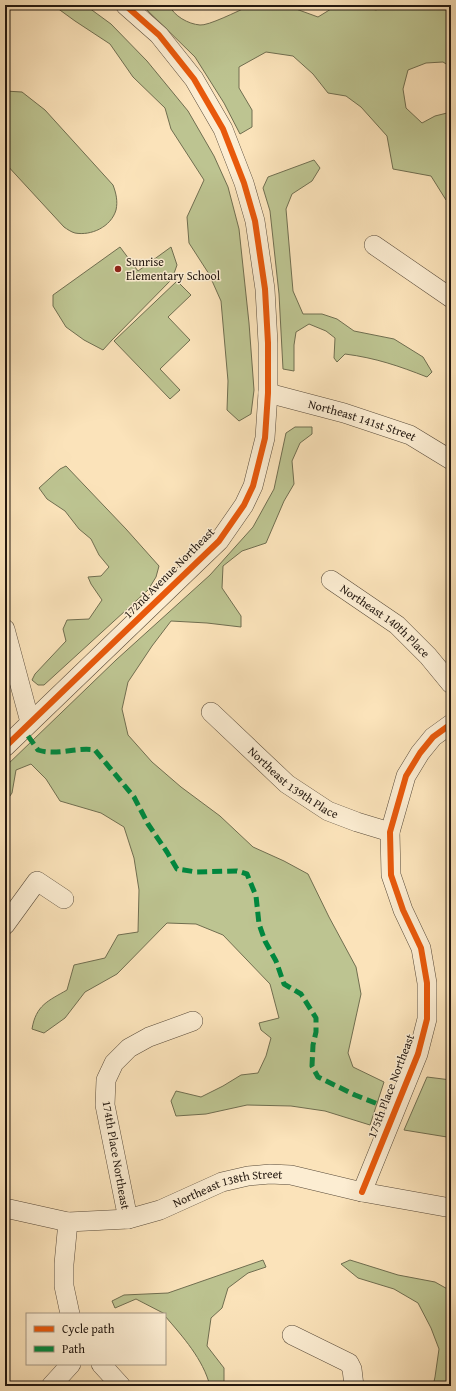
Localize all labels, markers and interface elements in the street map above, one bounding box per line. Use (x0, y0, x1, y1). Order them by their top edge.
place label: Sunrise Elementary School (126, 253, 221, 284)
marker: Sunrise Elementary School (113, 264, 123, 274)
street label: Northeast 141st Street (306, 395, 420, 445)
street label: 172nd Avenue Northeast (119, 523, 219, 622)
street label: Northeast 140th Place (337, 580, 434, 662)
street label: Northeast 139th Place (245, 742, 341, 822)
street label: 175th Place Northeast (363, 1031, 418, 1140)
street label: 174th Place Northeast (99, 1099, 135, 1211)
street label: Northeast 138th Street (170, 1165, 284, 1211)
legend (26, 1313, 166, 1365)
text: Cycle path (62, 1320, 115, 1337)
text: Path (62, 1340, 85, 1357)

